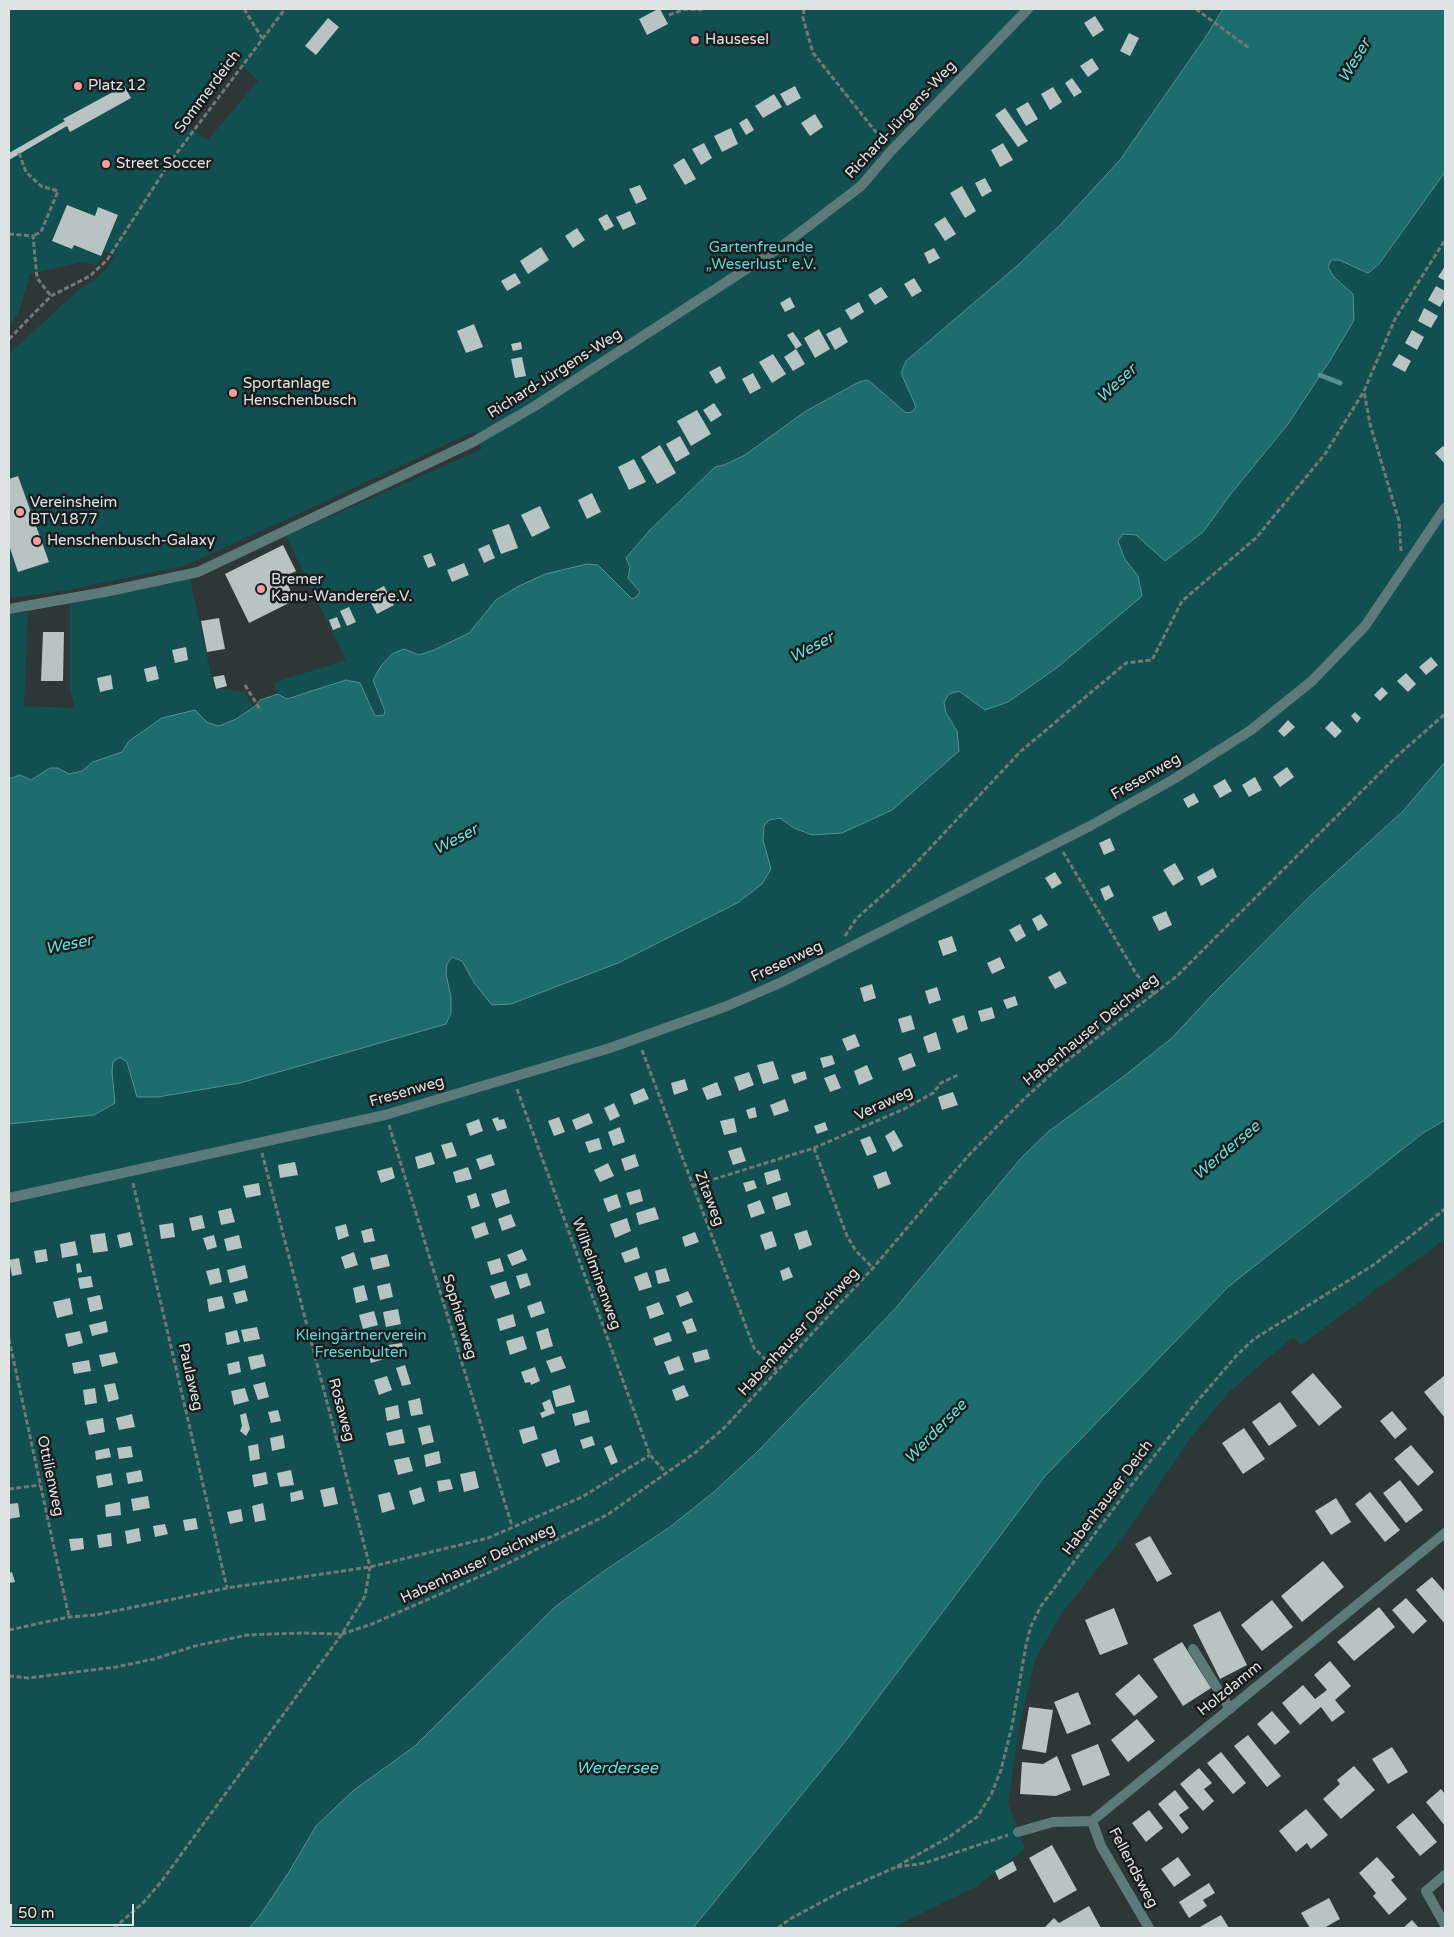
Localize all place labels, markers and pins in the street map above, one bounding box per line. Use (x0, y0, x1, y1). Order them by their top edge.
place label: Hausesel (705, 31, 769, 49)
marker: Hausesel (689, 34, 701, 46)
place label: Platz 12 (88, 77, 146, 95)
marker: Platz 12 (72, 80, 84, 92)
place label: Street Soccer (116, 155, 211, 173)
marker: Street Soccer (100, 158, 112, 170)
place label: Sportanlage Henschenbusch (243, 375, 357, 410)
marker: Sportanlage Henschenbusch (227, 387, 239, 399)
place label: Vereinsheim BTV1877 (30, 494, 117, 529)
marker: Vereinsheim BTV1877 (14, 506, 26, 518)
place label: Henschenbusch-Galaxy (47, 532, 215, 550)
marker: Henschenbusch-Galaxy (31, 535, 43, 547)
place label: Bremer Kanu-Wanderer e.V. (271, 571, 412, 606)
marker: Bremer Kanu-Wanderer e.V. (255, 583, 267, 595)

